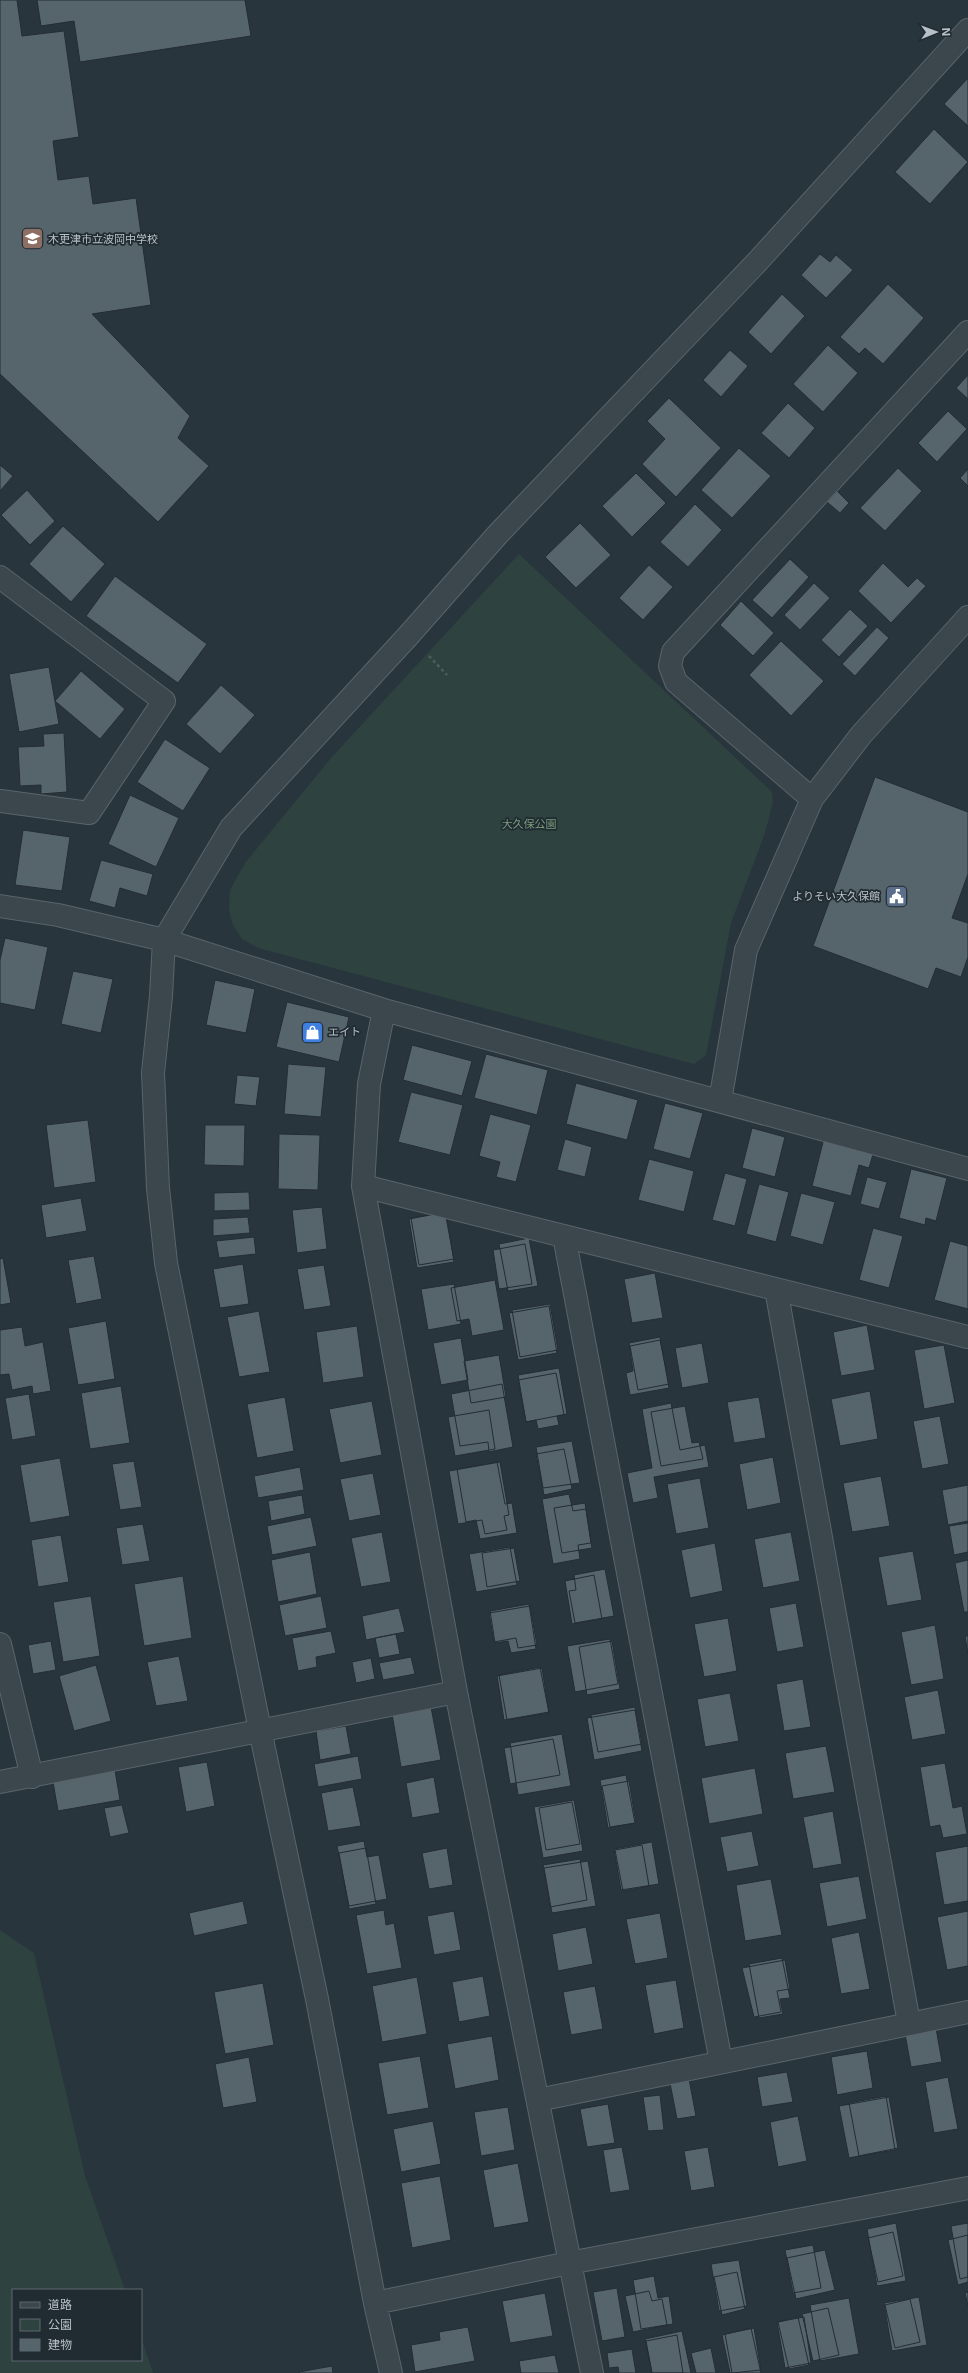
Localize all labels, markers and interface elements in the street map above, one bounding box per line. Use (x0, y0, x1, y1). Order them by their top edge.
north arrow (916, 12, 956, 52)
text: N (939, 28, 953, 36)
school or university icon: 木更津市立波岡中学校 (19, 226, 45, 252)
place label: 木更津市立波岡中学校 (48, 232, 158, 246)
park label: 大久保公園 (502, 817, 557, 831)
public building icon: よりそい大久保館 (883, 883, 909, 909)
place label: よりそい大久保館 (792, 889, 880, 903)
shop icon: エイト (300, 1019, 326, 1045)
place label: エイト (328, 1025, 361, 1039)
legend (12, 2289, 142, 2361)
text: 道路 (48, 2297, 72, 2312)
text: 公園 (48, 2317, 72, 2332)
text: 建物 (48, 2337, 72, 2352)

